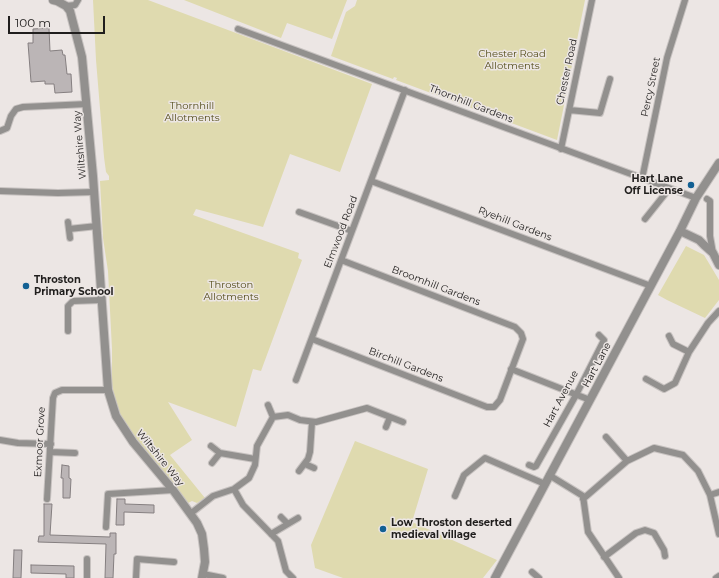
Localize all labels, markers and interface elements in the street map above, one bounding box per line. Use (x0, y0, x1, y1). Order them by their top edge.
scale bar (10, 8, 107, 34)
text: 100 m (15, 15, 51, 30)
street label: Chester Road (554, 38, 580, 106)
park label: Chester Road Allotments (478, 48, 546, 72)
street label: Percy Street (639, 56, 663, 118)
street label: Thornhill Gardens (427, 82, 515, 126)
park label: Thornhill Allotments (164, 100, 220, 124)
street label: Wiltshire Way (71, 110, 89, 180)
place label: Hart Lane Off License (624, 173, 683, 196)
marker: Hart Lane Off License (686, 180, 696, 190)
street label: Elmwood Road (322, 194, 360, 270)
street label: Ryehill Gardens (476, 204, 554, 244)
street label: Broomhill Gardens (390, 264, 482, 308)
place label: Throston Primary School (34, 274, 114, 298)
park label: Throston Allotments (203, 279, 259, 302)
marker: Throston Primary School (21, 281, 31, 291)
street label: Hart Lane (580, 340, 614, 390)
street label: Birchill Gardens (367, 345, 445, 385)
street label: Hart Avenue (541, 369, 581, 429)
street label: Exmoor Grove (32, 406, 48, 478)
street label: Wiltshire Way (134, 427, 186, 489)
place label: Low Throston deserted medieval village (391, 517, 512, 540)
marker: Low Throston deserted medieval village (378, 524, 388, 534)

